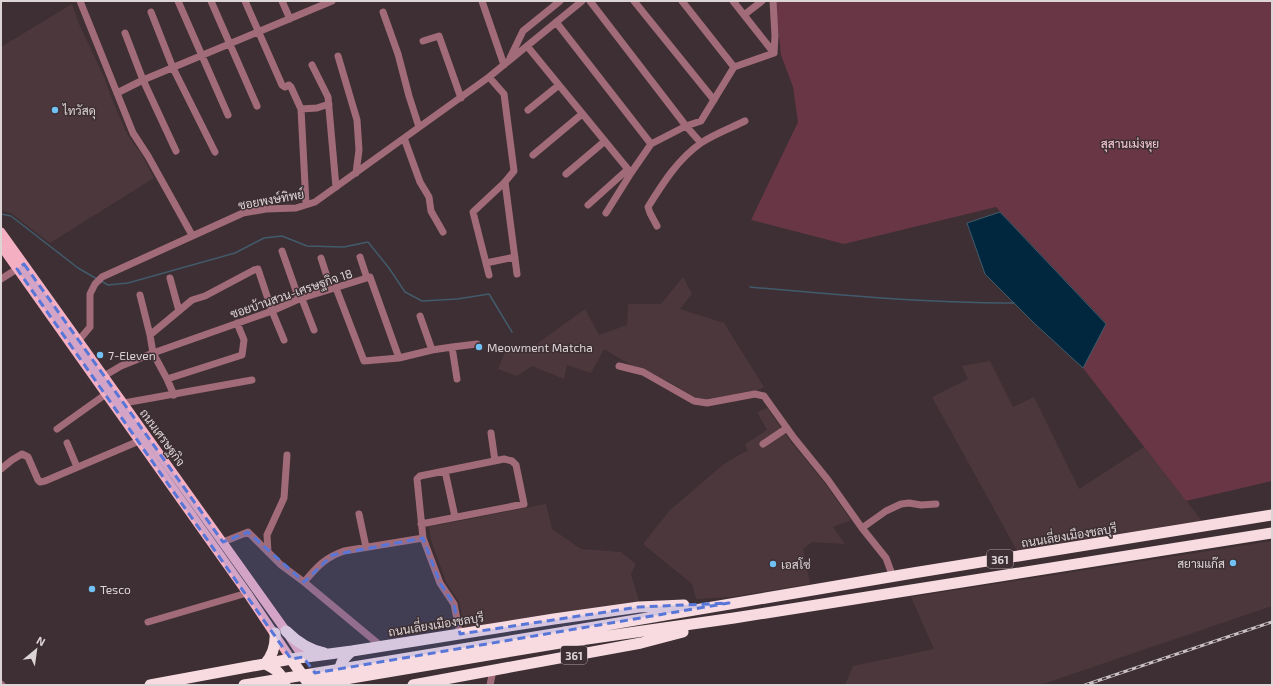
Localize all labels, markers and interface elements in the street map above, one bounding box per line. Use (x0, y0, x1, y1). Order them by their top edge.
place label: ไทวัสดุ (62, 103, 96, 120)
marker: ไทวัสดุ (50, 105, 60, 115)
park label: สุสานเม่งหุย (1101, 136, 1159, 153)
street label: ซอยพงษ์ทิพย์ (237, 186, 305, 212)
street label: ซอยบ้านสวน-เศรษฐกิจ 18 (228, 265, 355, 322)
place label: Meowment Matcha (487, 340, 593, 354)
marker: Meowment Matcha (474, 342, 484, 352)
place label: 7-Eleven (108, 348, 156, 362)
marker: 7-Eleven (95, 350, 105, 360)
street label: ถนนเศรษฐกิจ (136, 406, 188, 469)
street label: ถนนเลี่ยงเมืองชลบุรี (1020, 518, 1118, 552)
road number: 361 (987, 550, 1013, 568)
place label: สยามแก๊ส (1177, 556, 1225, 570)
place label: เอสโซ่ (781, 557, 811, 571)
marker: สยามแก๊ส (1228, 558, 1238, 568)
marker: เอสโซ่ (768, 559, 778, 569)
place label: Tesco (100, 582, 131, 596)
marker: Tesco (87, 584, 97, 594)
street label: ถนนเลี่ยงเมืองชลบุรี (387, 607, 485, 641)
north arrow (16, 630, 56, 670)
text: N (34, 633, 48, 648)
road number: 361 (561, 646, 587, 664)

